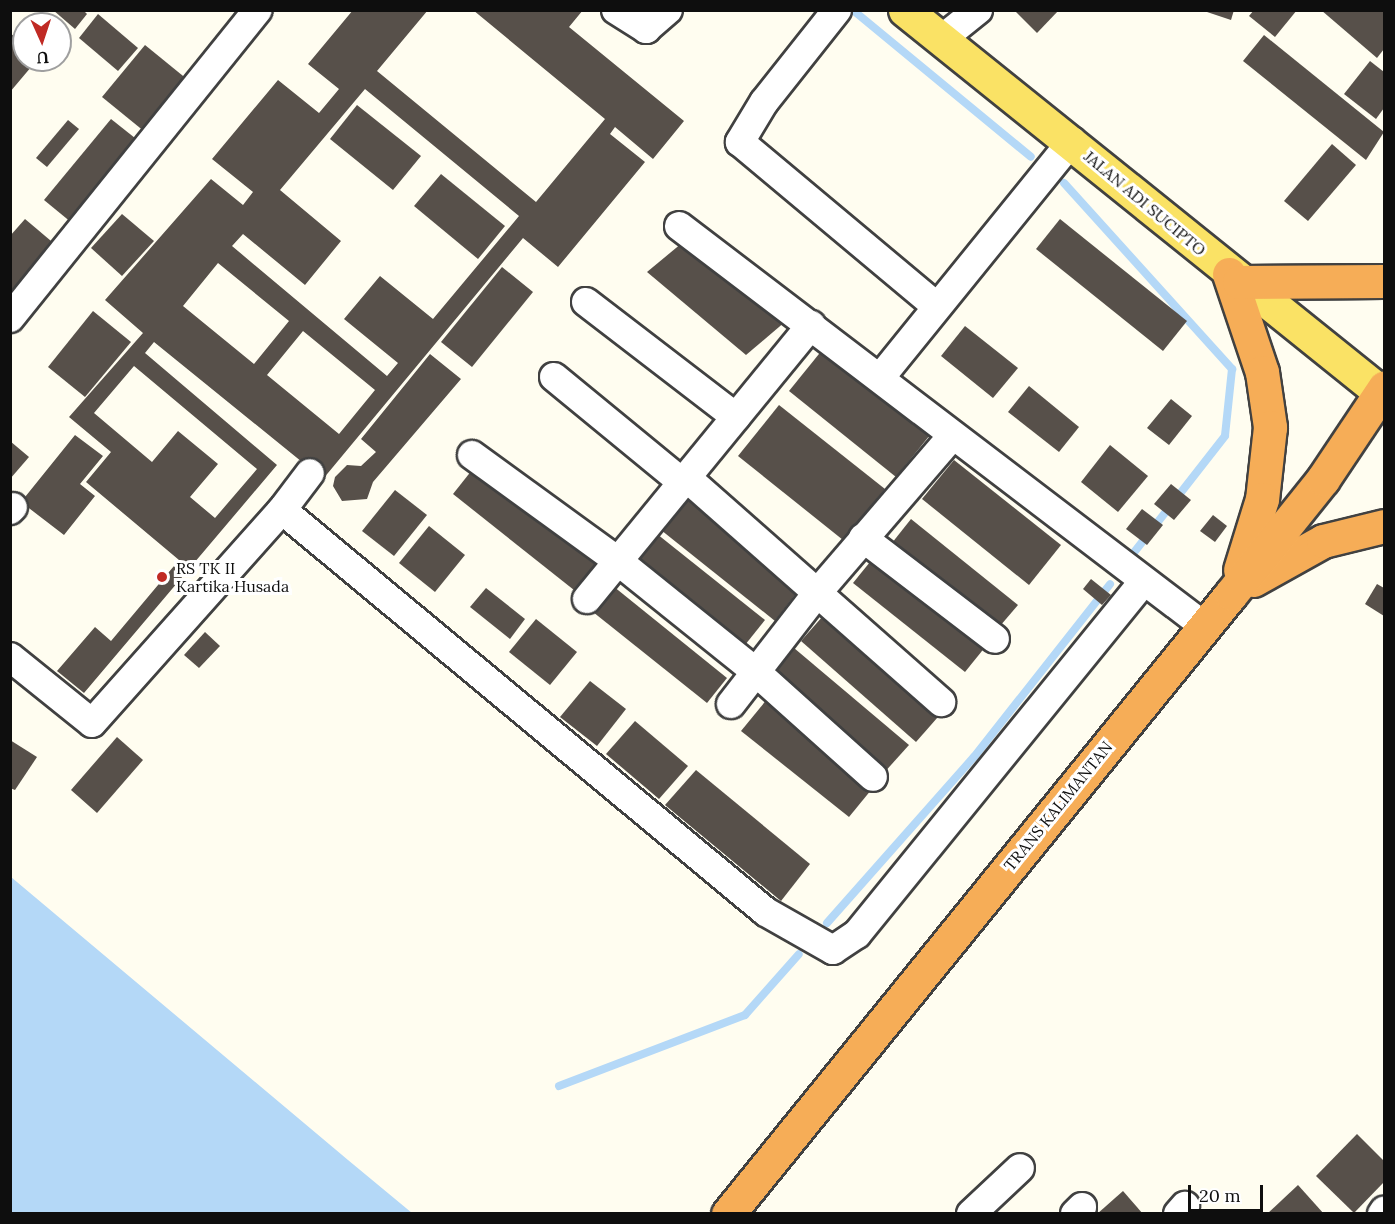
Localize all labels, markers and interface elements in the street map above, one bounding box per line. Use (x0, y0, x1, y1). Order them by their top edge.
north arrow (12, 12, 72, 72)
text: U (36, 48, 49, 68)
street label: JALAN ADI SUCIPTO (1080, 146, 1210, 260)
place label: RS TK II Kartika Husada (176, 558, 289, 596)
marker: RS TK II Kartika Husada (153, 568, 171, 586)
street label: TRANS KALIMANTAN (1000, 737, 1116, 875)
scale bar (1191, 1173, 1266, 1211)
text: 20 m (1199, 1184, 1241, 1207)

